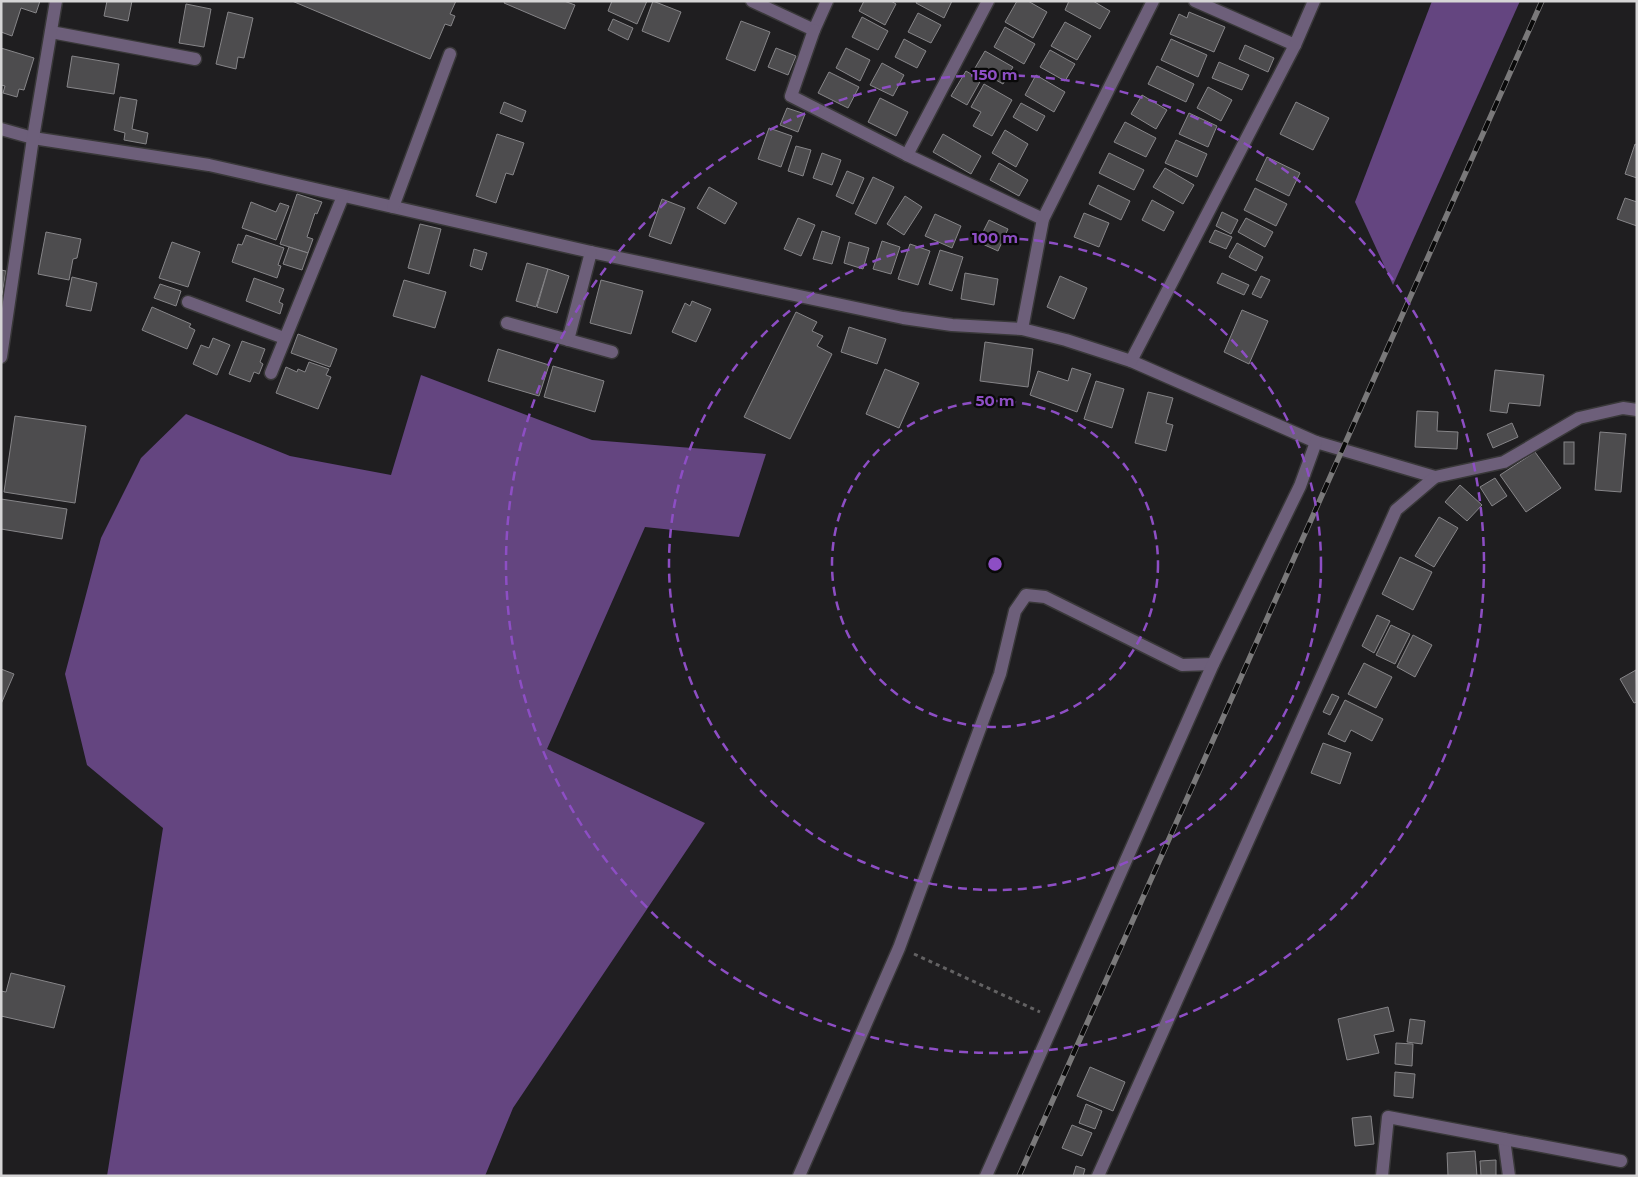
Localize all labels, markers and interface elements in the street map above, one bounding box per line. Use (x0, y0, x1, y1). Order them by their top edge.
text: 150 m (973, 65, 1017, 84)
text: 100 m (972, 228, 1018, 247)
text: 50 m (975, 391, 1015, 410)
centre of rings (986, 555, 1004, 573)

